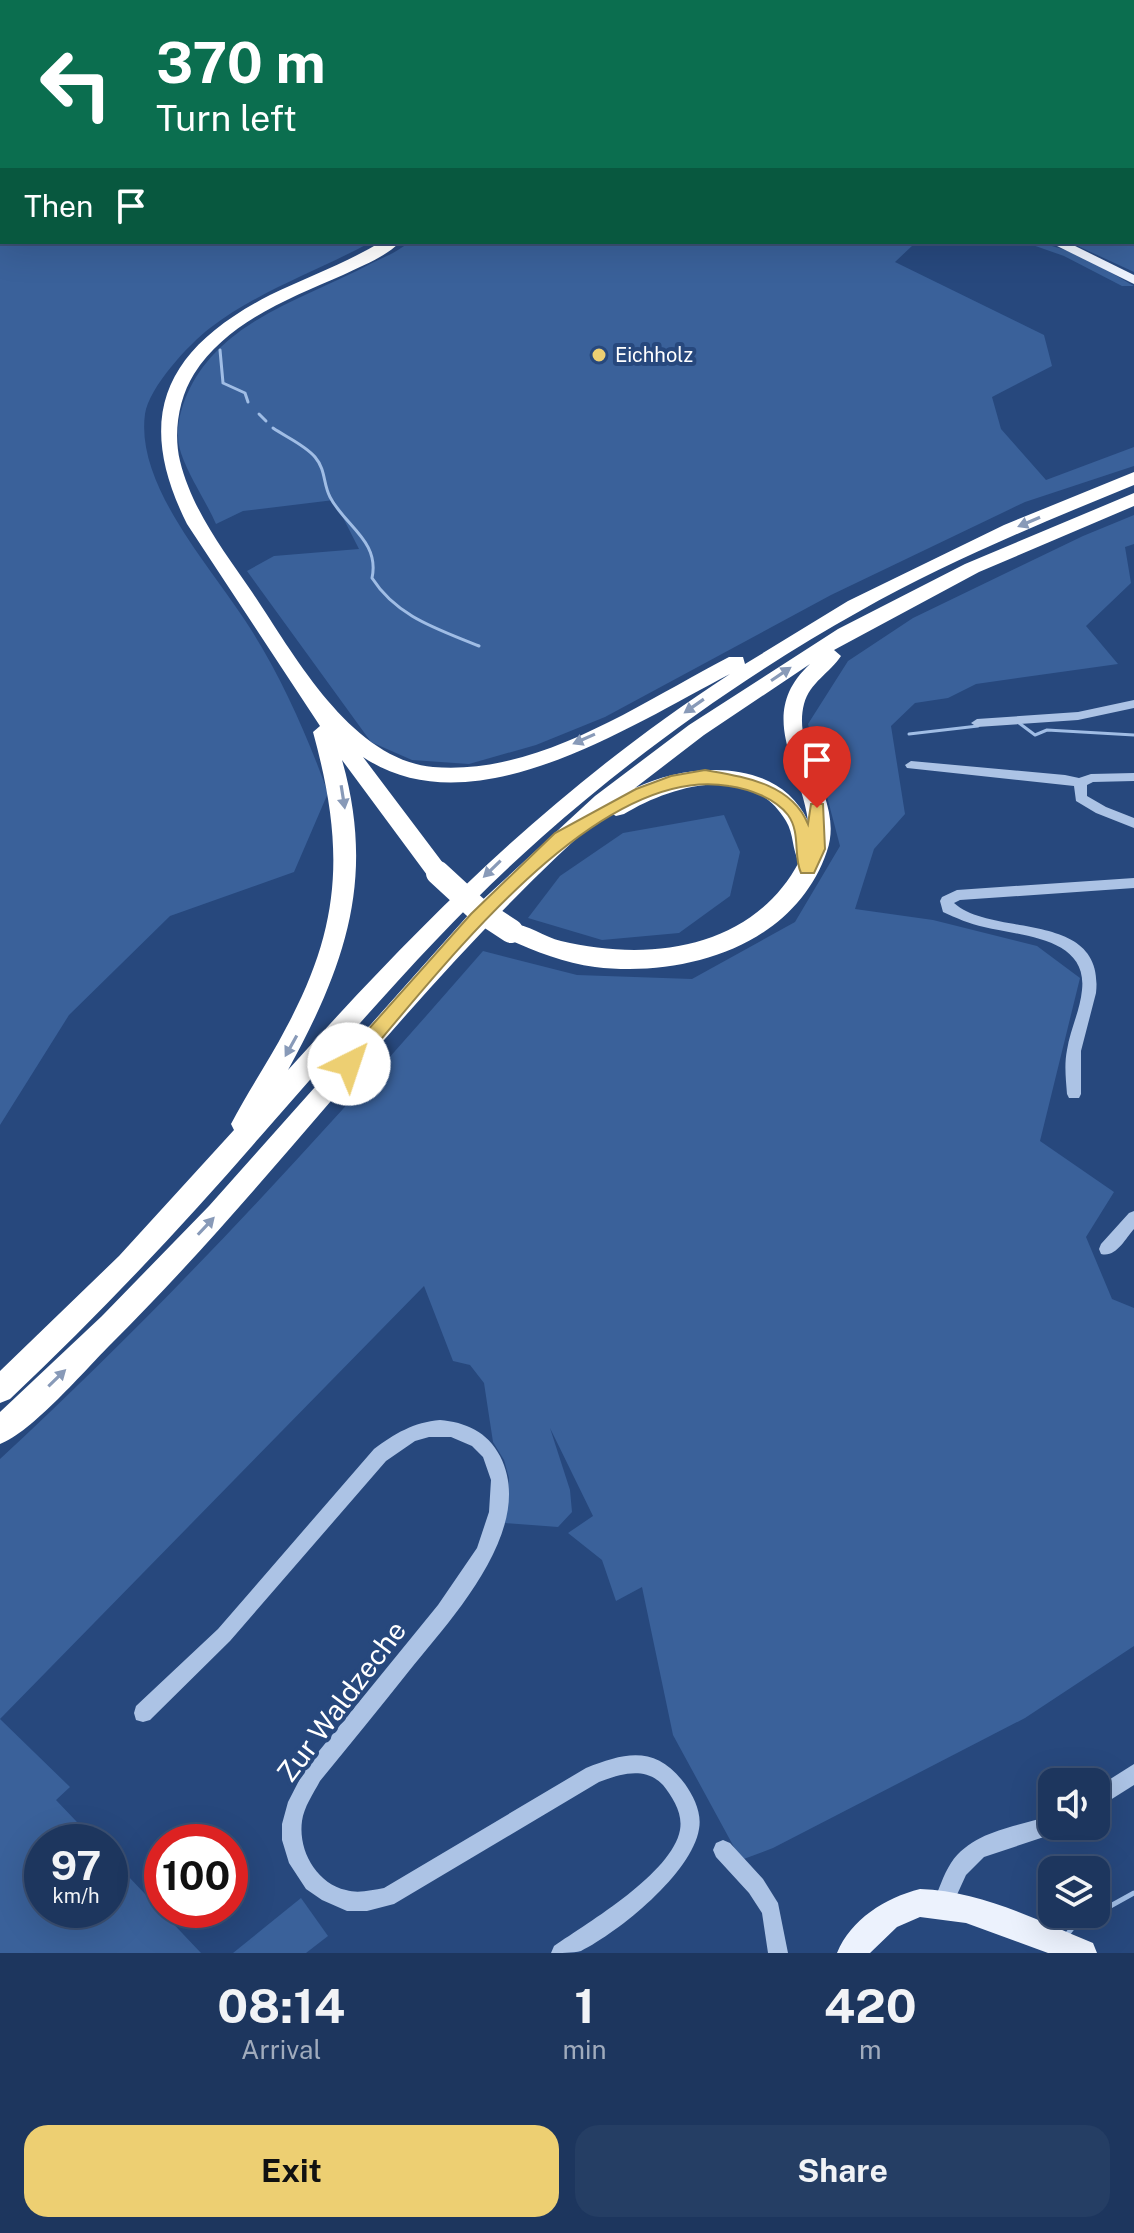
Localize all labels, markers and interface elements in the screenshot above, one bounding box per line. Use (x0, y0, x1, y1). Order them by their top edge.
text: 370 m (156, 30, 326, 96)
icon: left (24, 32, 128, 136)
text: Turn left (156, 97, 297, 139)
icon: arrive (109, 184, 153, 228)
text: Then (24, 188, 93, 224)
place label: Eichholz (615, 343, 693, 367)
marker: Eichholz (590, 346, 608, 364)
one-way arrow (1017, 516, 1041, 529)
one-way arrow (770, 667, 791, 682)
one-way arrow (684, 698, 705, 713)
pin (783, 726, 851, 808)
one-way arrow (572, 732, 596, 745)
icon: arrive (795, 738, 839, 782)
one-way arrow (337, 785, 349, 810)
one-way arrow (483, 860, 502, 878)
position arrow (307, 1022, 391, 1106)
one-way arrow (284, 1034, 297, 1057)
one-way arrow (197, 1217, 215, 1236)
one-way arrow (48, 1370, 67, 1388)
street label: Zur Waldzeche (270, 1614, 412, 1788)
map controls (1038, 1768, 1110, 1928)
button: sound (1038, 1768, 1110, 1840)
speed limit sign: 100 (144, 1824, 248, 1928)
text: 97 (51, 1842, 101, 1889)
button: layers (1038, 1856, 1110, 1928)
text: km/h (52, 1884, 100, 1908)
text: 08:14 (217, 1977, 345, 2034)
text: 1 (574, 1977, 595, 2034)
text: 420 (824, 1977, 917, 2034)
text: Arrival (241, 2034, 321, 2065)
text: min (562, 2034, 607, 2065)
text: m (859, 2034, 882, 2065)
button: Exit (24, 2125, 559, 2217)
button: Share (575, 2125, 1110, 2217)

